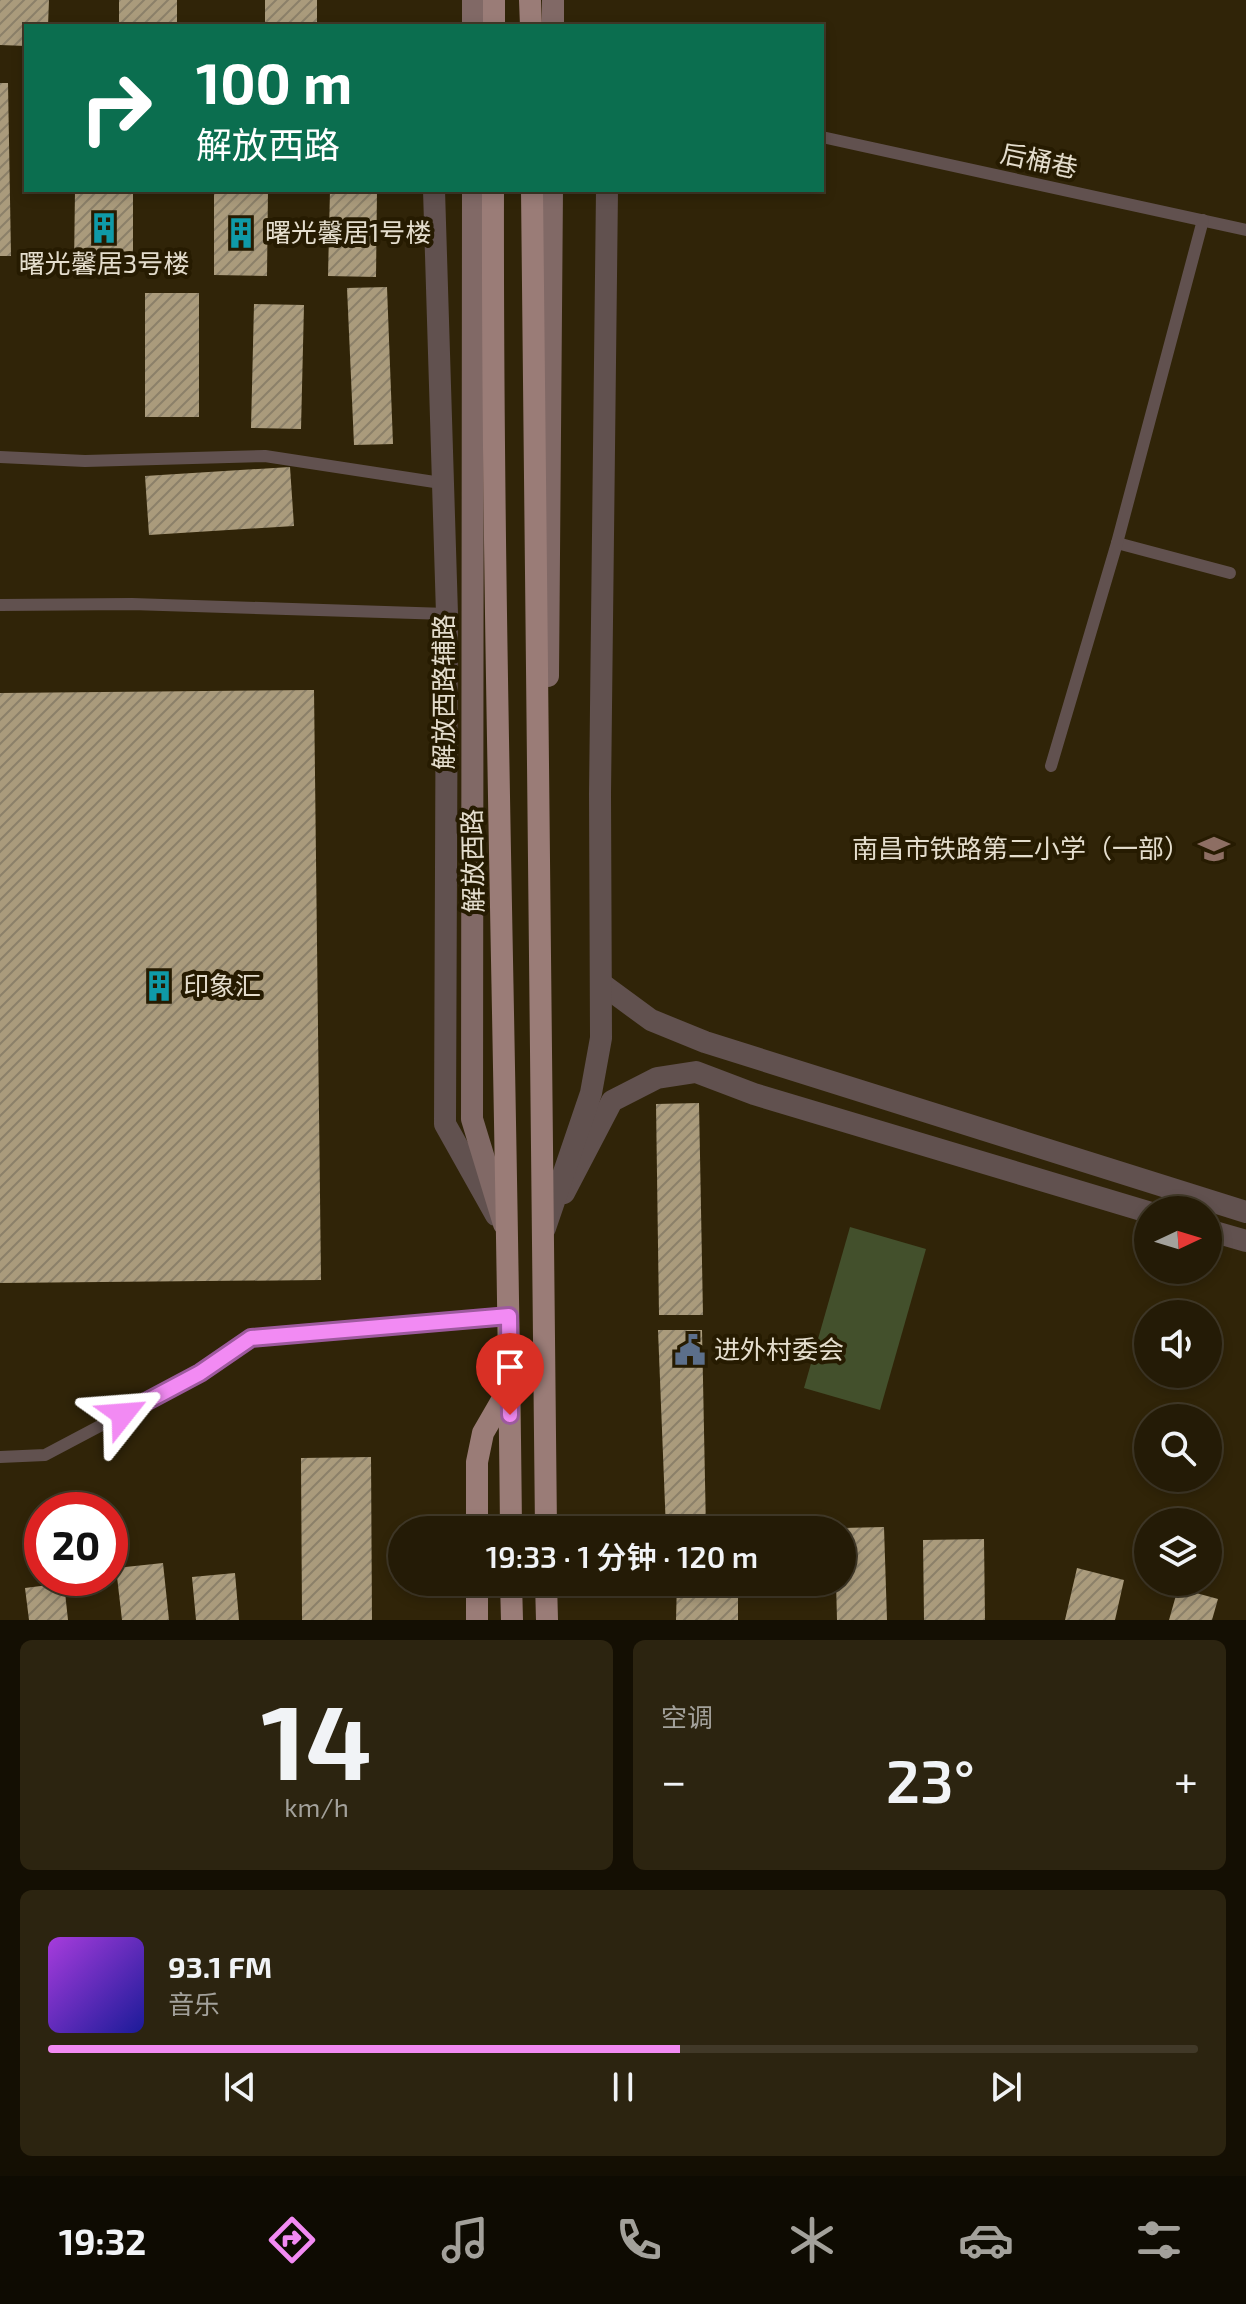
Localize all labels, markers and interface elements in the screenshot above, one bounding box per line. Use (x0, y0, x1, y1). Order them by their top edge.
text: 100 m (196, 48, 352, 115)
icon: right (64, 56, 168, 160)
text: 解放西路 (196, 122, 340, 165)
street label: 后桶巷 (998, 136, 1081, 183)
building icon: 曙光馨居3号楼 (87, 211, 121, 245)
building icon: 曙光馨居1号楼 (224, 216, 258, 250)
place label: 曙光馨居1号楼 (265, 216, 431, 247)
place label: 曙光馨居3号楼 (19, 247, 189, 278)
street label: 解放西路辅路 (427, 614, 458, 770)
street label: 解放西路 (455, 809, 488, 913)
place label: 南昌市铁路第二小学（一部） (852, 832, 1190, 863)
school or university icon: 南昌市铁路第二小学（一部） (1197, 832, 1231, 866)
building icon: 印象汇 (142, 969, 176, 1003)
place label: 印象汇 (183, 969, 261, 1000)
north arrow (1134, 1196, 1222, 1284)
map controls (1134, 1196, 1222, 1596)
button: sound (1134, 1300, 1222, 1388)
pin (476, 1333, 544, 1415)
public building icon: 进外村委会 (673, 1333, 707, 1367)
place label: 进外村委会 (714, 1333, 844, 1364)
icon: arrive (488, 1345, 532, 1389)
position arrow (81, 1372, 165, 1456)
button: search (1134, 1404, 1222, 1492)
speed limit sign: 20 (24, 1492, 128, 1596)
button: layers (1134, 1508, 1222, 1596)
text: 19:33 · 1 分钟 · 120 m (486, 1538, 758, 1574)
text: 14 (261, 1676, 372, 1801)
text: 空调 (661, 1701, 713, 1732)
text: 23° (886, 1743, 975, 1815)
text: − (661, 1753, 687, 1806)
text: + (1174, 1753, 1198, 1806)
text: km/h (284, 1791, 349, 1822)
text: 93.1 FM (168, 1948, 272, 1984)
text: 音乐 (168, 1988, 220, 2019)
icon: previous (218, 2065, 262, 2109)
icon: pause (601, 2065, 645, 2109)
icon: next (984, 2065, 1028, 2109)
icon: directions (264, 2212, 320, 2268)
icon: music (437, 2212, 493, 2268)
icon: phone (611, 2212, 667, 2268)
icon: climate (784, 2212, 840, 2268)
icon: car (958, 2212, 1014, 2268)
icon: filters (1131, 2212, 1187, 2268)
text: 19:32 (59, 2219, 146, 2262)

